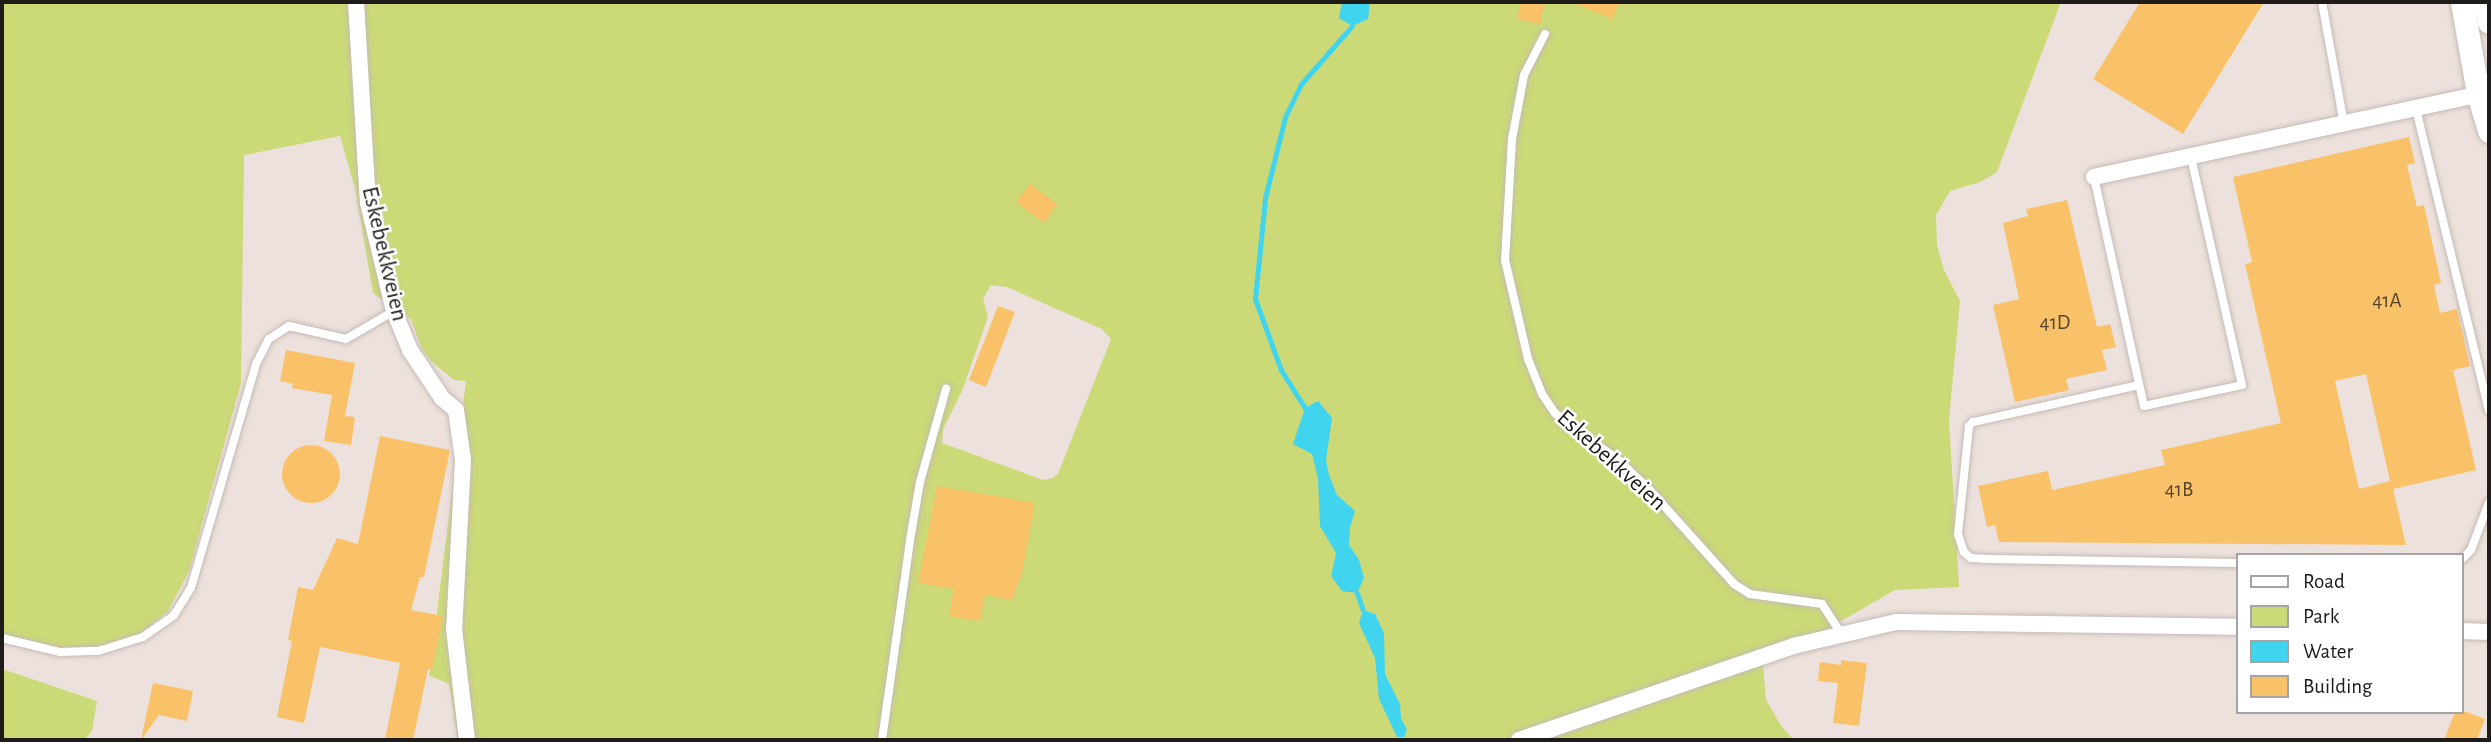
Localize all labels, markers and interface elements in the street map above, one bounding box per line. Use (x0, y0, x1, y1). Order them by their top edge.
street label: Eskebekkveien (355, 184, 413, 324)
house number: 41A (2372, 288, 2402, 314)
house number: 41D (2040, 310, 2070, 336)
street label: Eskebekkveien (1550, 404, 1672, 518)
house number: 41B (2165, 477, 2193, 503)
legend (2236, 553, 2463, 714)
text: Road (2303, 571, 2345, 592)
text: Park (2303, 606, 2339, 627)
text: Water (2303, 641, 2353, 662)
text: Building (2303, 676, 2372, 697)

